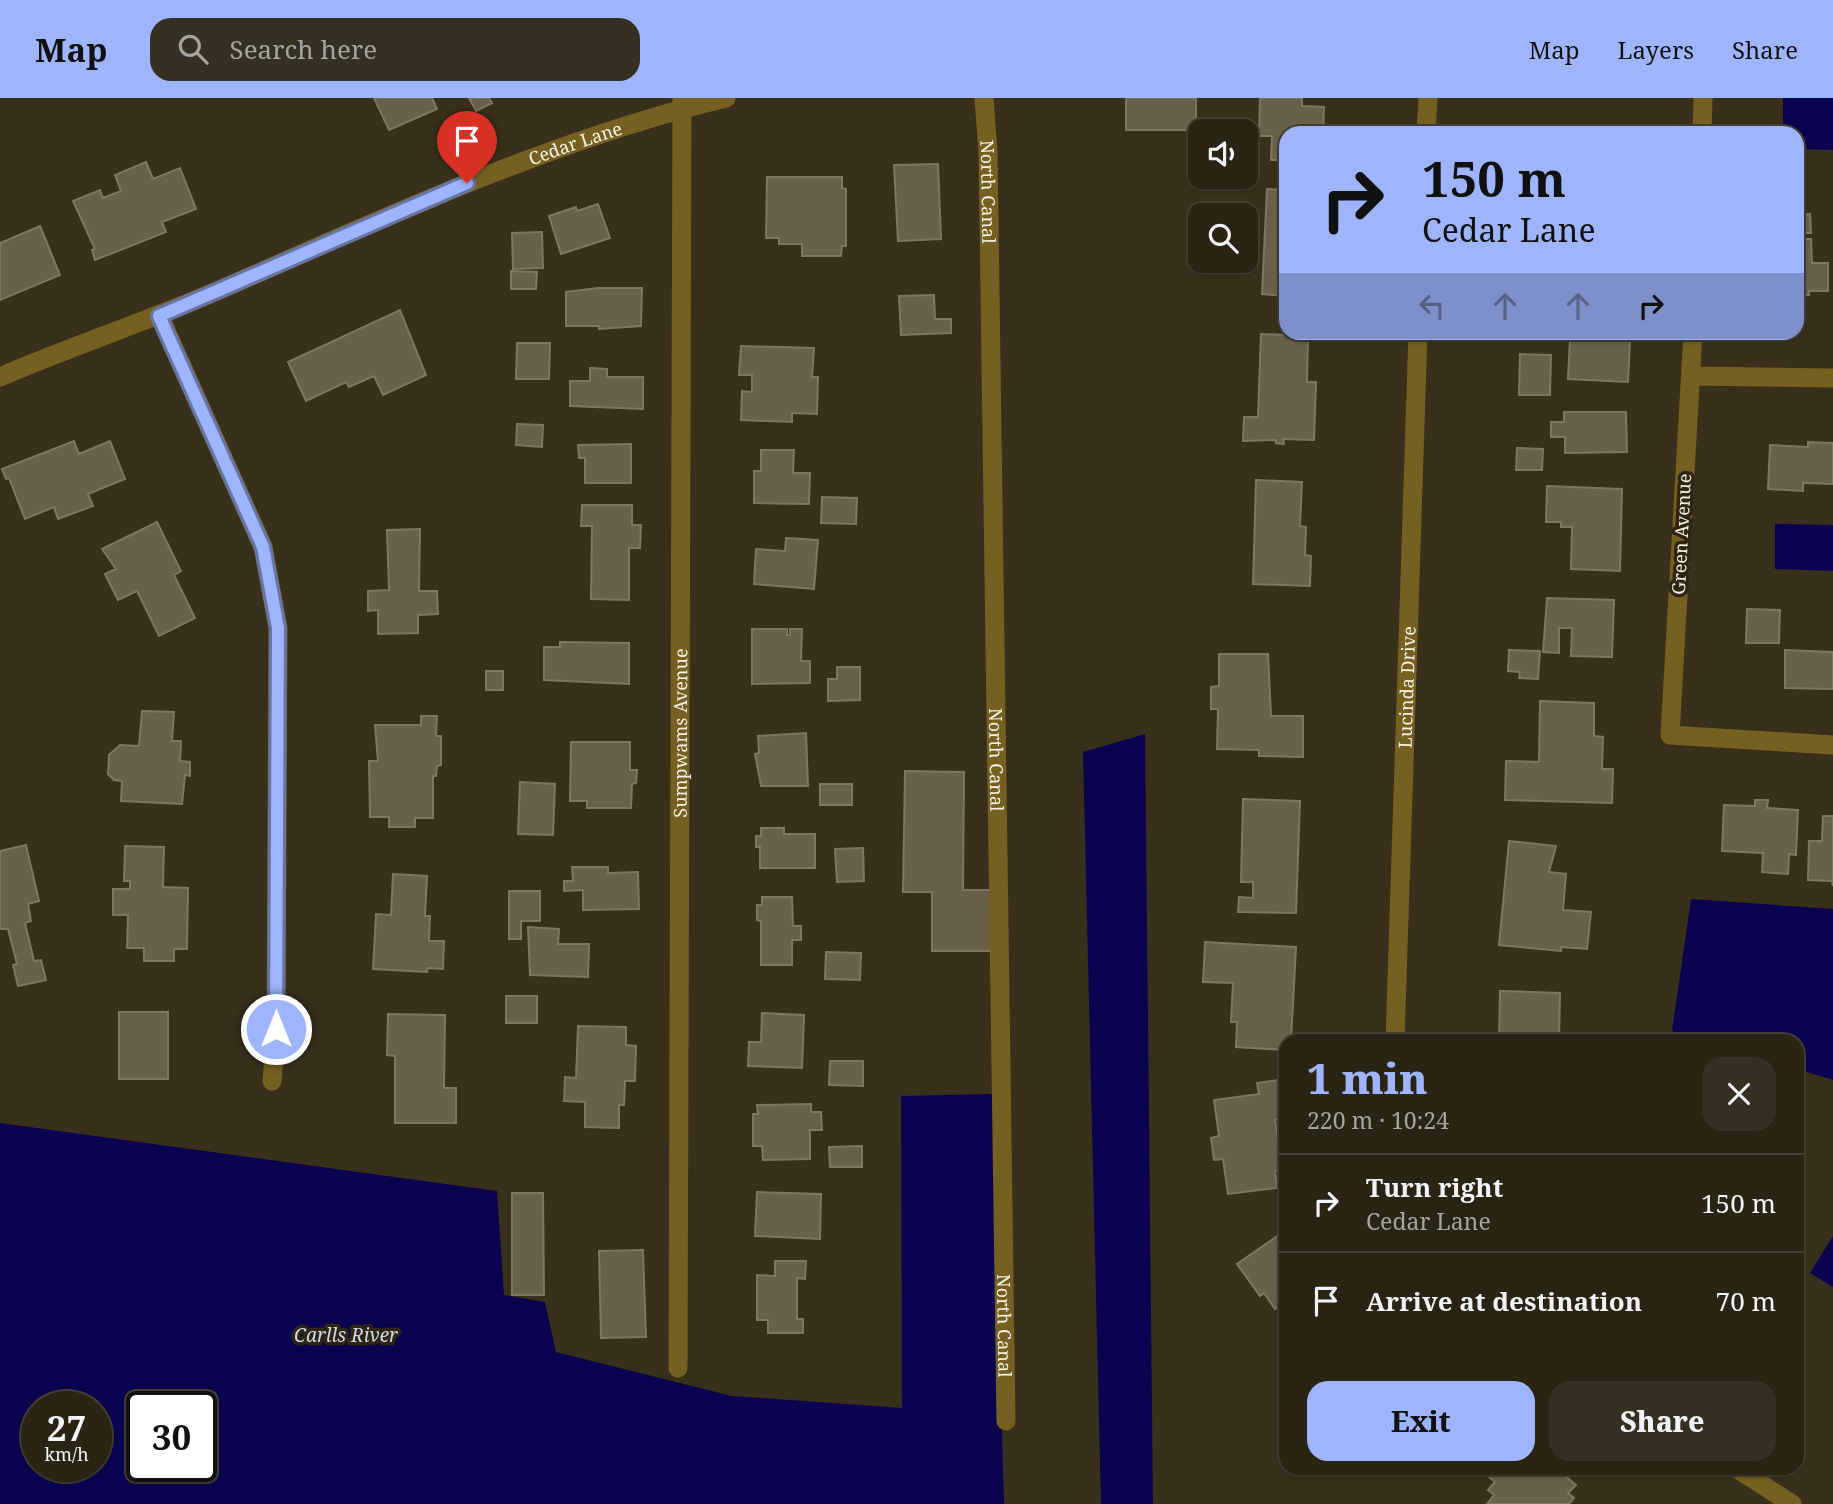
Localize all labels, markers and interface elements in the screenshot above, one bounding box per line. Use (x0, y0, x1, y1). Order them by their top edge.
search box (150, 18, 640, 81)
text: Map (35, 27, 108, 72)
icon: search (174, 30, 212, 68)
text: Search here (230, 31, 377, 67)
text: Map (1529, 33, 1580, 66)
text: Layers (1618, 33, 1694, 66)
text: Share (1732, 33, 1798, 66)
pin (437, 111, 497, 183)
street label: Cedar Lane (525, 116, 625, 171)
map controls (1188, 119, 1258, 273)
button: sound (1188, 119, 1258, 189)
icon: arrive (448, 122, 486, 160)
street label: North Canal (975, 139, 1001, 244)
text: 150 m (1422, 145, 1566, 211)
icon: right (1307, 154, 1398, 245)
button: search (1188, 203, 1258, 273)
text: Cedar Lane (1422, 208, 1596, 251)
icon: left (1413, 287, 1451, 325)
icon: ahead (1486, 287, 1524, 325)
icon: ahead (1559, 287, 1597, 325)
icon: right (1632, 287, 1670, 325)
street label: Green Avenue (1666, 473, 1696, 595)
street label: Lucinda Drive (1393, 626, 1420, 749)
street label: Sumpwams Avenue (668, 648, 692, 818)
street label: North Canal (984, 708, 1009, 812)
position arrow (239, 992, 313, 1066)
text: 1 min (1307, 1049, 1428, 1106)
button: close (1702, 1057, 1776, 1131)
text: 220 m · 10:24 (1307, 1104, 1449, 1136)
text: Turn right (1366, 1169, 1503, 1205)
icon: right (1307, 1184, 1345, 1222)
text: 150 m (1701, 1185, 1776, 1221)
text: Cedar Lane (1366, 1205, 1491, 1237)
street label: North Canal (992, 1274, 1017, 1378)
icon: arrive (1307, 1282, 1345, 1320)
text: Arrive at destination (1366, 1283, 1642, 1319)
text: 70 m (1716, 1283, 1776, 1319)
water label: Carlls River (294, 1322, 398, 1348)
button: Exit (1307, 1381, 1535, 1461)
button: Share (1549, 1381, 1776, 1461)
speed limit sign: 30 (126, 1391, 217, 1482)
text: 27 (47, 1404, 86, 1451)
text: km/h (44, 1442, 89, 1466)

